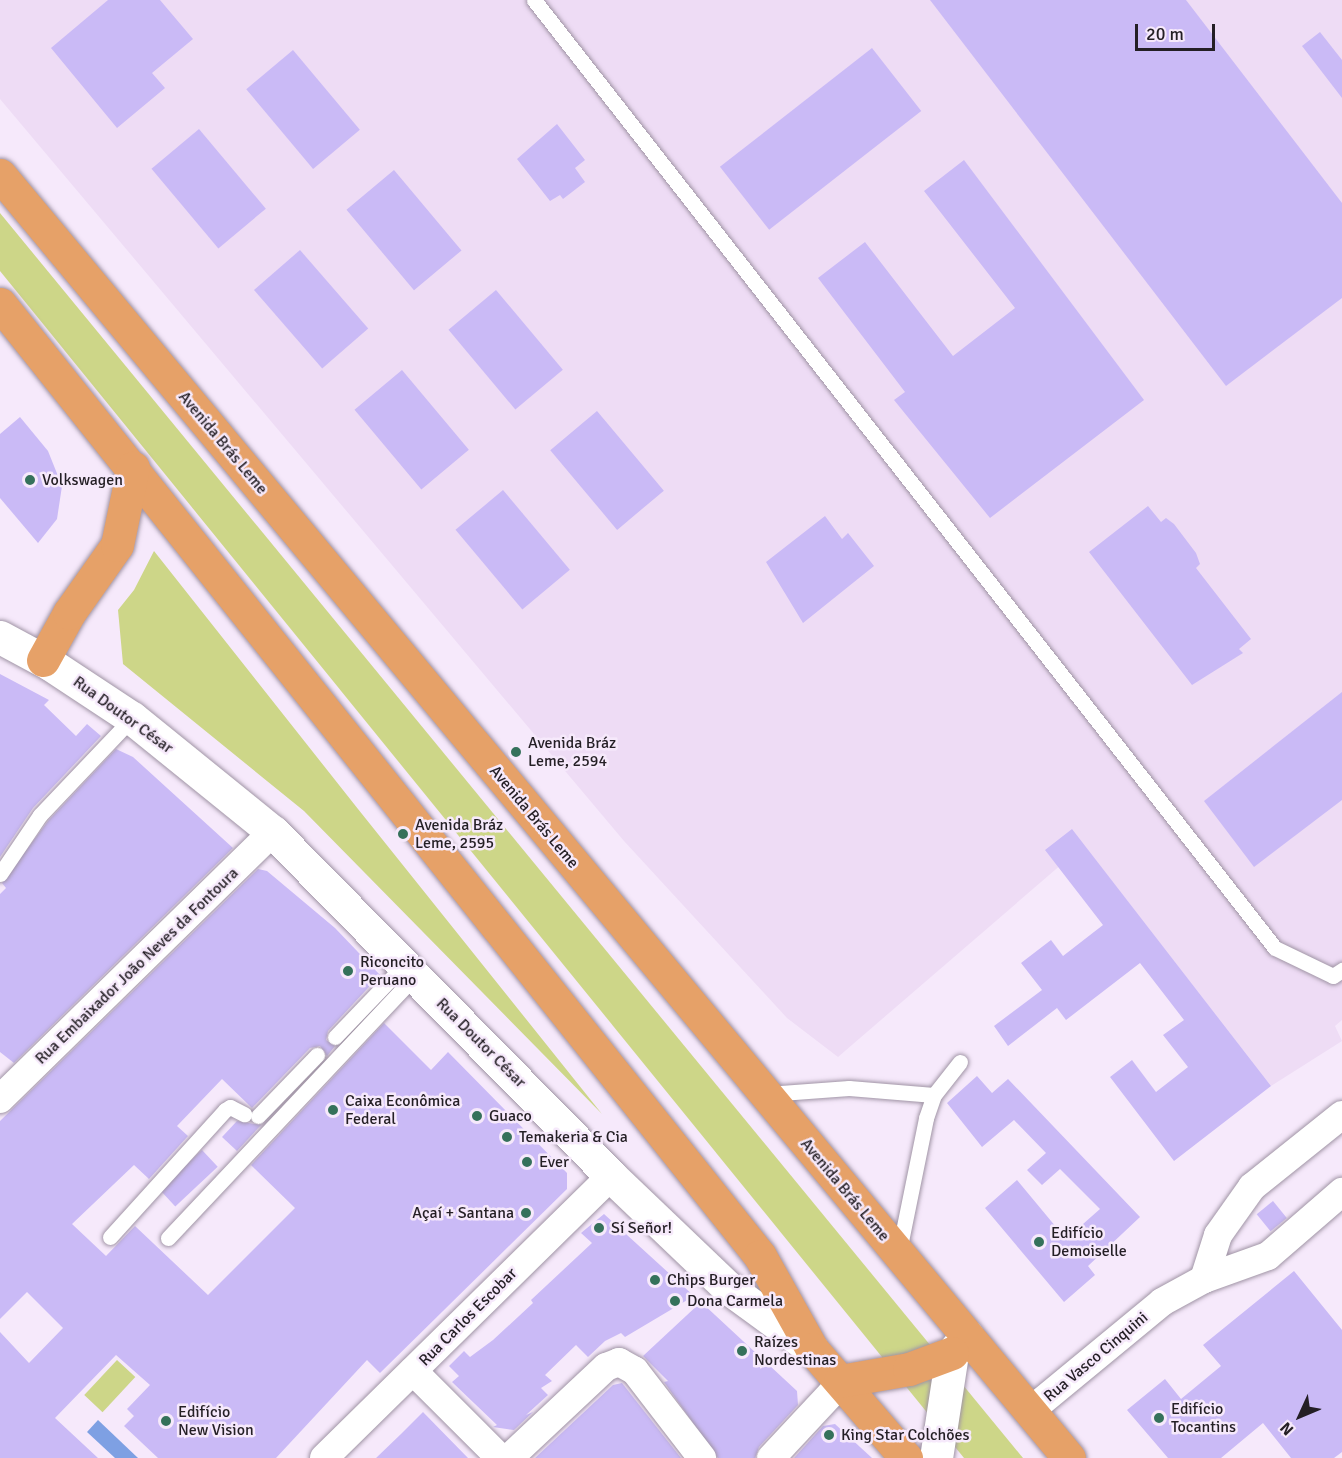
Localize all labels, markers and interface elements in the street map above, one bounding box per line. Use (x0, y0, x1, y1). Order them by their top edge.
scale bar (1138, 12, 1218, 50)
text: 20 m (1146, 23, 1184, 45)
street label: Avenida Brás Leme (174, 388, 272, 498)
place label: Volkswagen (42, 470, 123, 490)
marker: Volkswagen (23, 473, 37, 487)
street label: Rua Doutor César (69, 672, 177, 758)
place label: Avenida Bráz Leme, 2594 (528, 733, 616, 771)
marker: Avenida Bráz Leme, 2594 (509, 745, 523, 759)
street label: Avenida Brás Leme (485, 762, 583, 872)
place label: Avenida Bráz Leme, 2595 (415, 815, 503, 853)
marker: Avenida Bráz Leme, 2595 (396, 827, 410, 841)
street label: Rua Embaixador João Neves da Fontoura (31, 864, 243, 1068)
place label: Riconcito Peruano (360, 952, 424, 990)
marker: Riconcito Peruano (341, 964, 355, 978)
street label: Rua Doutor César (432, 994, 530, 1092)
place label: Caixa Econômica Federal (345, 1091, 460, 1129)
marker: Caixa Econômica Federal (326, 1103, 340, 1117)
place label: Guaco (489, 1106, 532, 1126)
marker: Guaco (470, 1109, 484, 1123)
place label: Temakeria & Cia (519, 1127, 628, 1147)
marker: Temakeria & Cia (500, 1130, 514, 1144)
street label: Avenida Brás Leme (796, 1135, 894, 1245)
place label: Ever (539, 1152, 569, 1172)
marker: Ever (520, 1155, 534, 1169)
place label: Açaí + Santana (412, 1203, 514, 1223)
marker: Açaí + Santana (519, 1206, 533, 1220)
place label: Sí Señor! (611, 1218, 672, 1238)
marker: Sí Señor! (592, 1221, 606, 1235)
place label: Edifício Demoiselle (1051, 1223, 1127, 1261)
marker: Edifício Demoiselle (1032, 1235, 1046, 1249)
street label: Rua Carlos Escobar (415, 1264, 521, 1370)
place label: Chips Burger (667, 1270, 755, 1290)
marker: Chips Burger (648, 1273, 662, 1287)
place label: Dona Carmela (687, 1291, 783, 1311)
marker: Dona Carmela (668, 1294, 682, 1308)
street label: Rua Vasco Cinquini (1040, 1308, 1152, 1406)
place label: Raízes Nordestinas (754, 1332, 836, 1370)
marker: Raízes Nordestinas (735, 1344, 749, 1358)
north arrow (1270, 1386, 1330, 1446)
place label: Edifício Tocantins (1171, 1399, 1236, 1437)
place label: Edifício New Vision (178, 1402, 254, 1440)
marker: Edifício Tocantins (1152, 1411, 1166, 1425)
marker: Edifício New Vision (159, 1414, 173, 1428)
text: N (1276, 1418, 1298, 1439)
place label: King Star Colchões (841, 1425, 970, 1445)
marker: King Star Colchões (822, 1428, 836, 1442)

